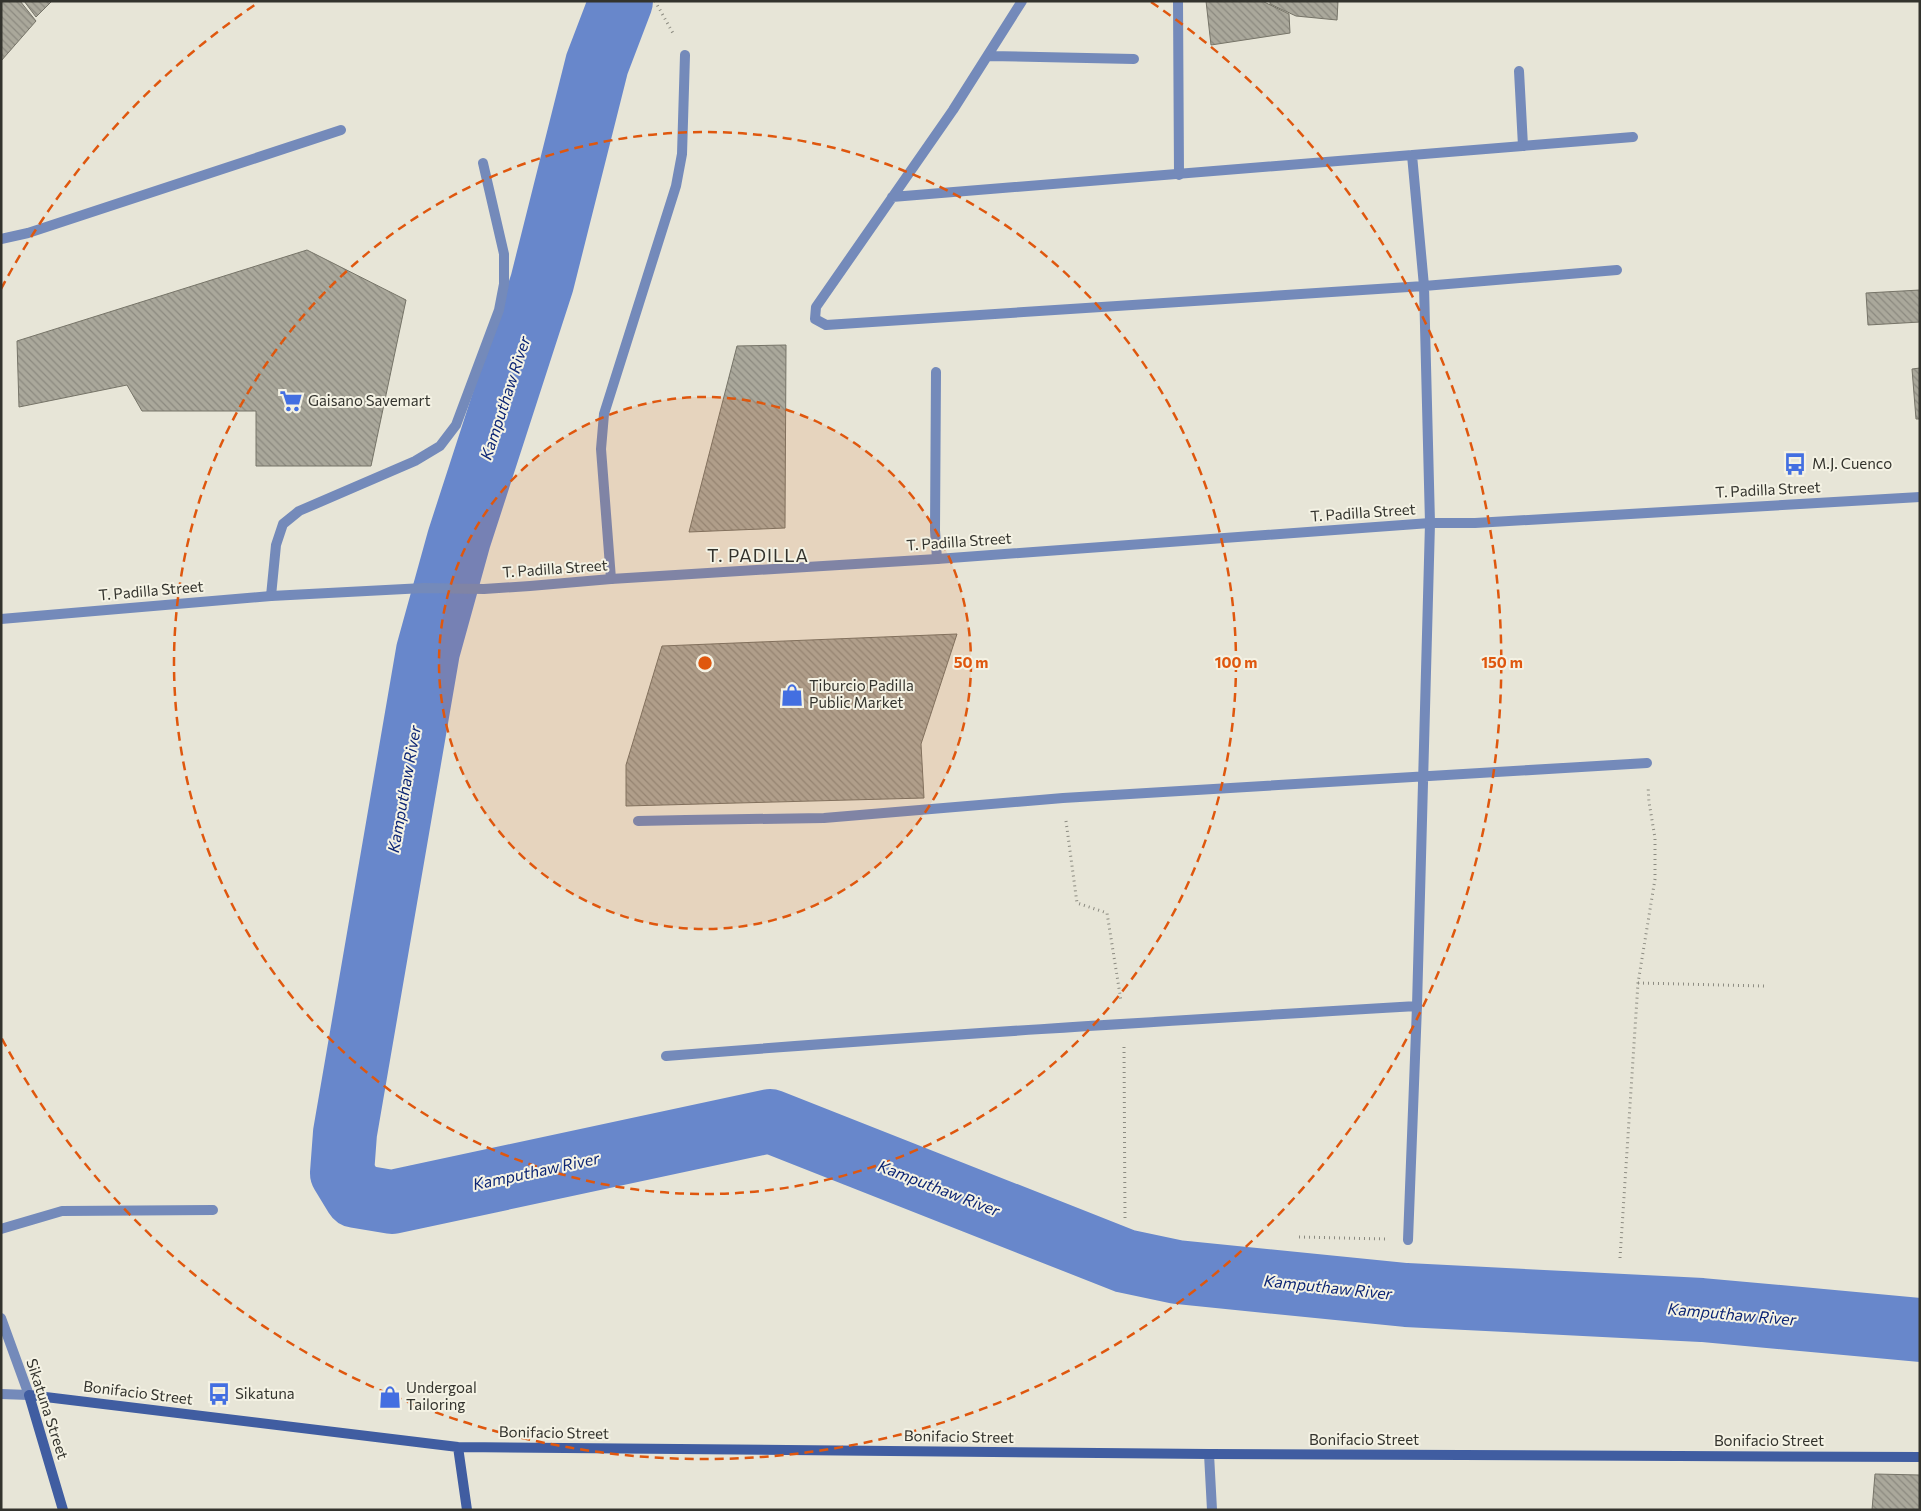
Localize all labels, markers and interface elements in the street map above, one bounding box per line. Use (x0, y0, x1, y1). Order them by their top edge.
water label: Kamputhaw River (476, 333, 534, 462)
supermarket icon: Gaisano Savemart (278, 388, 304, 414)
place label: Gaisano Savemart (308, 391, 431, 409)
bus stop icon: M.J. Cuenco (1782, 451, 1808, 477)
place label: M.J. Cuenco (1812, 454, 1892, 472)
street label: T. Padilla Street (1715, 477, 1821, 501)
street label: T. Padilla Street (1310, 499, 1416, 525)
street label: T. Padilla Street (906, 528, 1012, 554)
district label: T. PADILLA (707, 544, 809, 566)
street label: T. Padilla Street (502, 555, 608, 581)
street label: T. Padilla Street (98, 576, 204, 604)
text: 50 m (954, 653, 988, 671)
text: 100 m (1215, 653, 1257, 671)
text: 150 m (1481, 653, 1523, 671)
centre of rings (696, 654, 714, 672)
place label: Tiburcio Padilla Public Market (809, 676, 914, 711)
shop icon: Tiburcio Padilla Public Market (779, 682, 805, 708)
water label: Kamputhaw River (383, 723, 424, 854)
water label: Kamputhaw River (471, 1148, 601, 1193)
water label: Kamputhaw River (876, 1156, 1003, 1220)
water label: Kamputhaw River (1263, 1270, 1394, 1303)
water label: Kamputhaw River (1667, 1298, 1798, 1329)
street label: Sikatuna Street (23, 1356, 73, 1461)
street label: Bonifacio Street (82, 1376, 194, 1408)
place label: Undergoal Tailoring (406, 1378, 477, 1413)
bus stop icon: Sikatuna (206, 1381, 232, 1407)
place label: Sikatuna (235, 1384, 295, 1402)
shop icon: Undergoal Tailoring (377, 1384, 403, 1410)
street label: Bonifacio Street (499, 1422, 609, 1442)
street label: Bonifacio Street (904, 1426, 1014, 1446)
street label: Bonifacio Street (1309, 1430, 1419, 1448)
street label: Bonifacio Street (1714, 1431, 1824, 1449)

